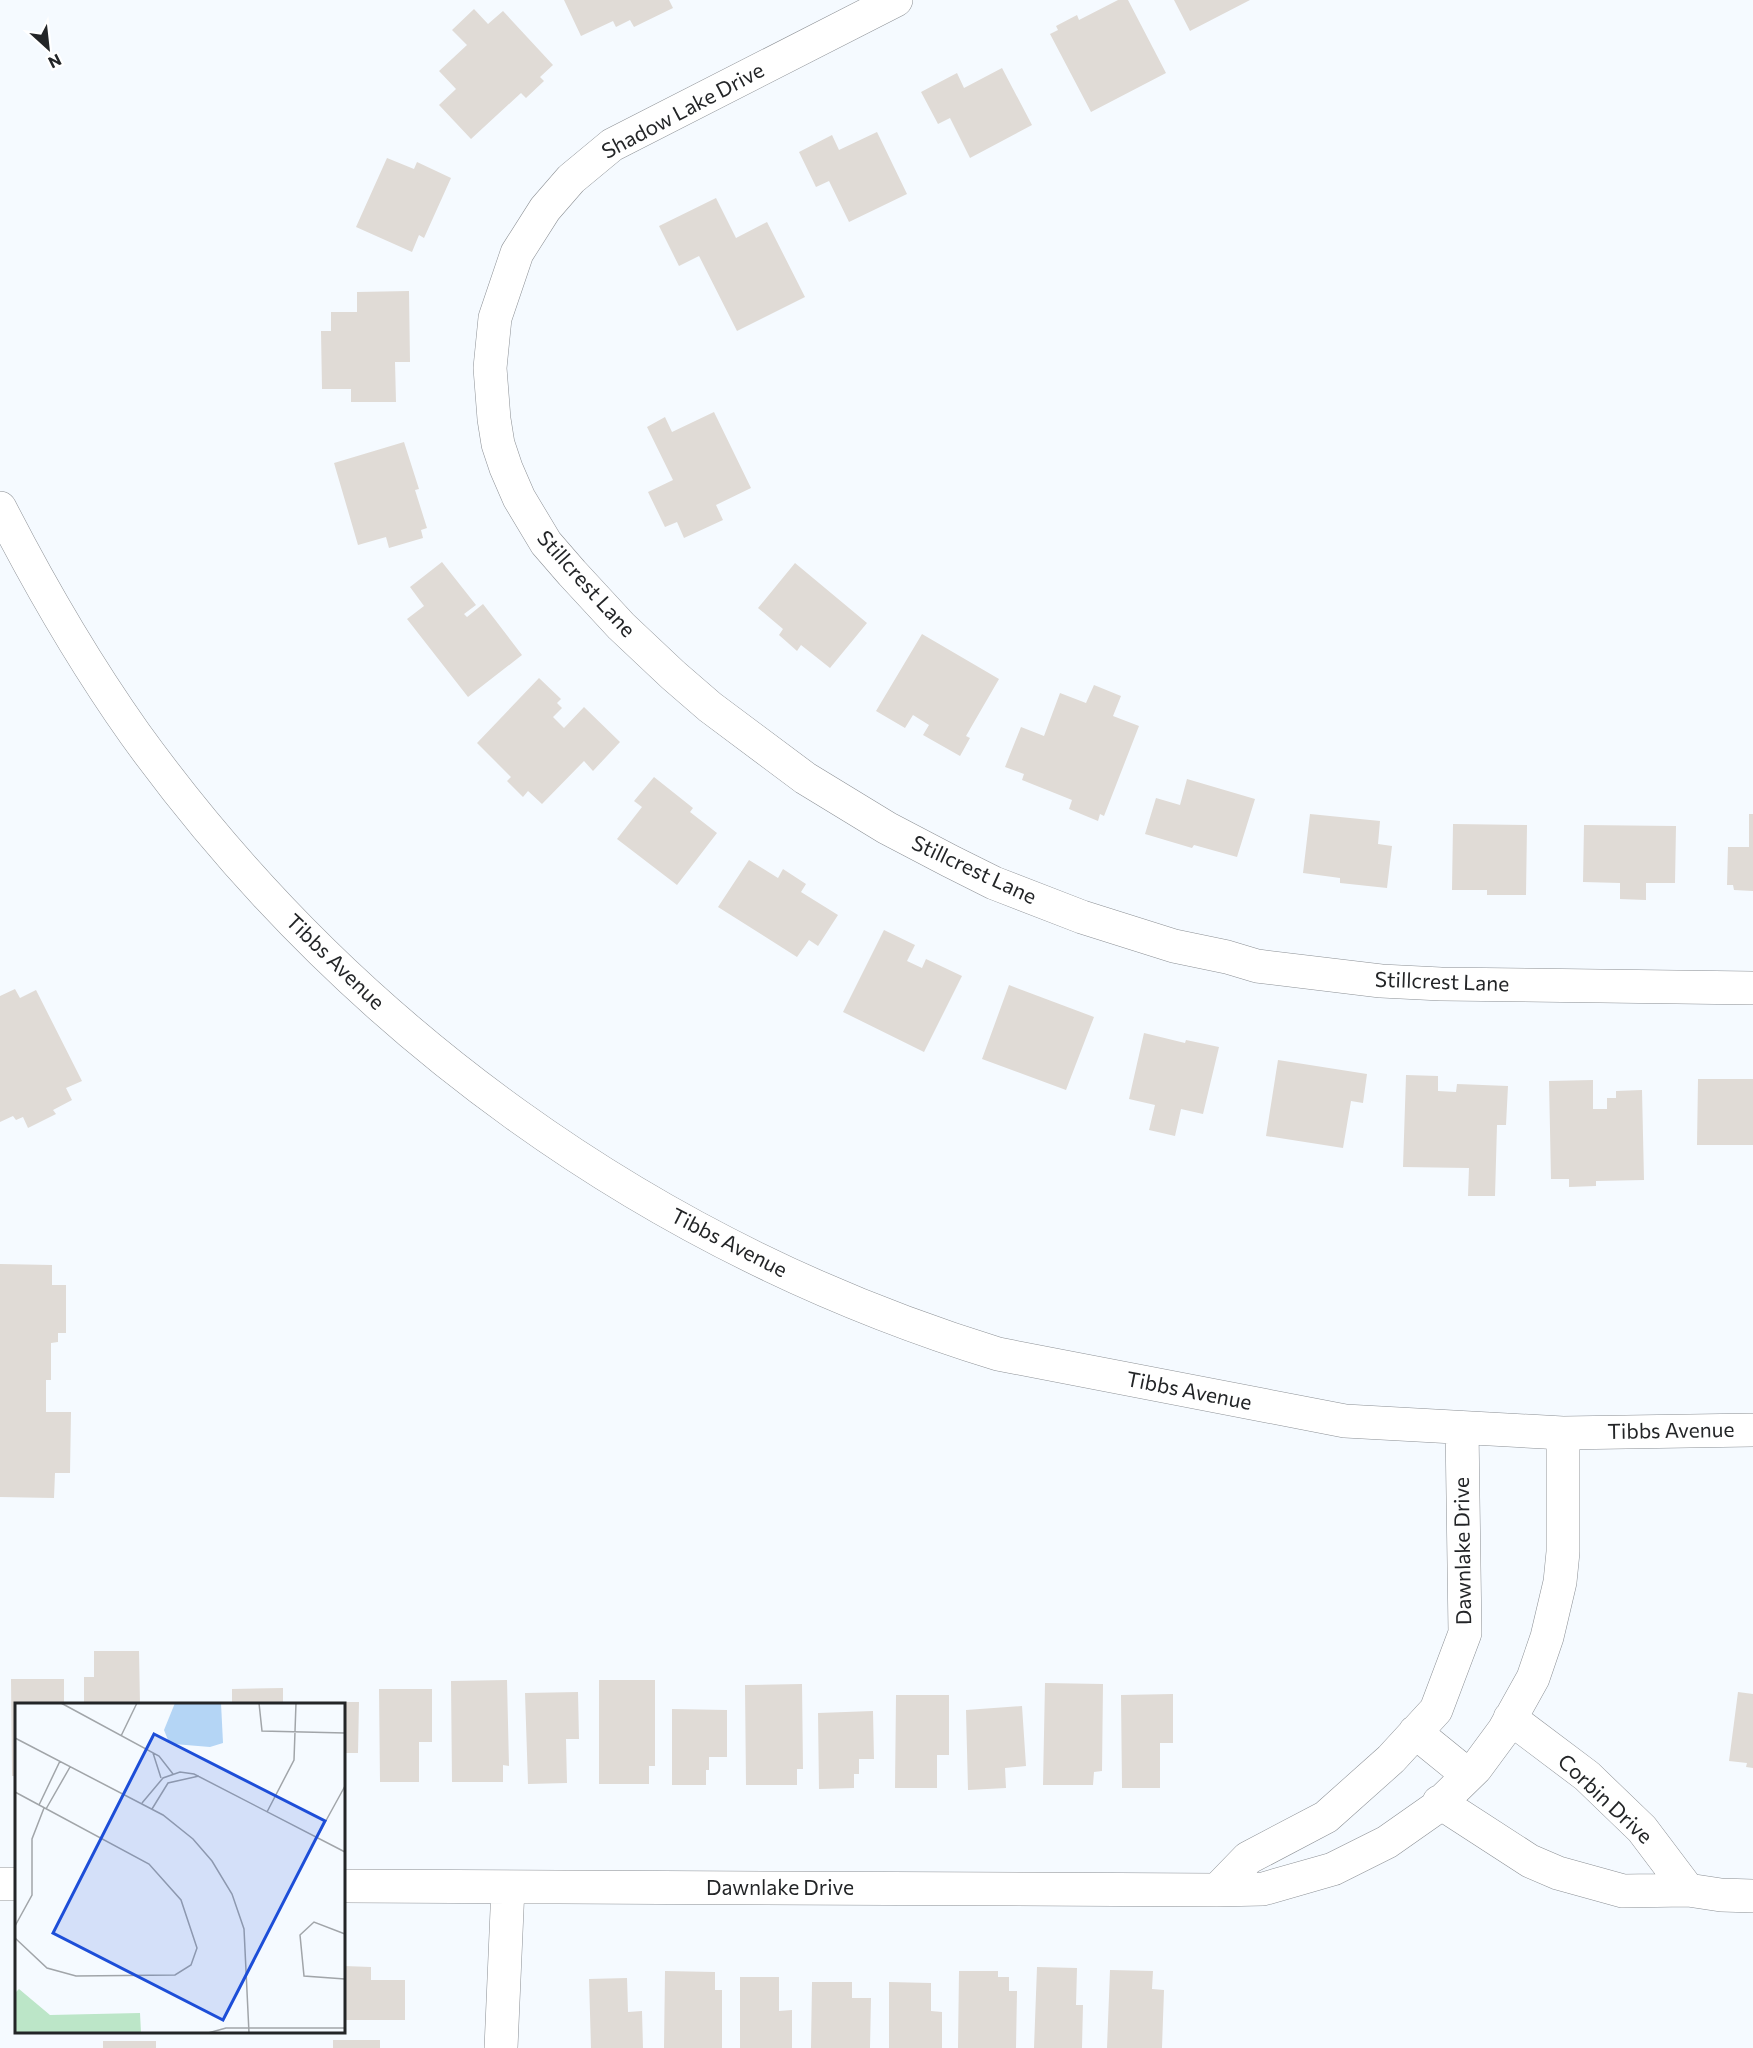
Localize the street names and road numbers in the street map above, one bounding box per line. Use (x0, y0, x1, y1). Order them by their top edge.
street label: Shadow Lake Drive (597, 56, 768, 163)
street label: Stillcrest Lane (533, 525, 641, 641)
street label: Stillcrest Lane (908, 829, 1041, 908)
street label: Tibbs Avenue (282, 908, 390, 1014)
street label: Stillcrest Lane (1374, 966, 1510, 995)
street label: Tibbs Avenue (667, 1202, 792, 1282)
street label: Tibbs Avenue (1125, 1365, 1254, 1414)
street label: Tibbs Avenue (1607, 1416, 1735, 1443)
street label: Dawnlake Drive (1448, 1477, 1475, 1625)
street label: Corbin Drive (1554, 1748, 1658, 1848)
street label: Dawnlake Drive (706, 1874, 854, 1899)

